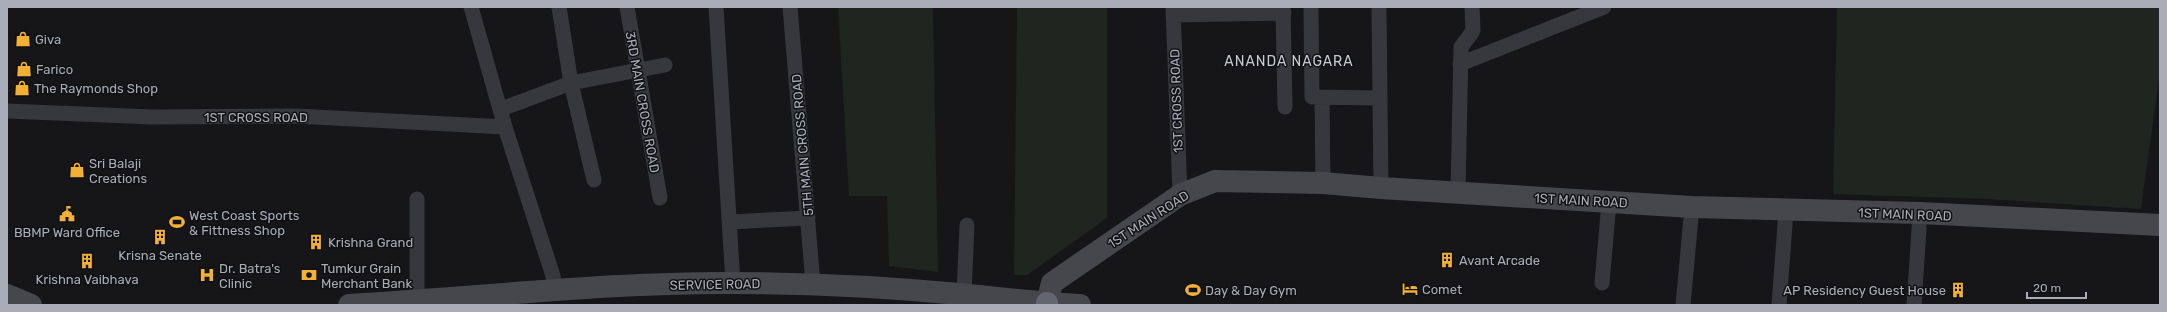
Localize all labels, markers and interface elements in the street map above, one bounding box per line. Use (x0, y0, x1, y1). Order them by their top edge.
shop icon: Giva (14, 30, 32, 48)
street label: 3RD MAIN CROSS ROAD (623, 30, 662, 174)
place label: Giva (35, 32, 61, 47)
street label: 1ST CROSS ROAD (1167, 49, 1186, 153)
district label: ANANDA NAGARA (1224, 53, 1354, 70)
shop icon: Farico (15, 60, 33, 78)
place label: Farico (36, 62, 73, 77)
street label: 5TH MAIN CROSS ROAD (789, 73, 816, 217)
shop icon: The Raymonds Shop (13, 79, 31, 97)
place label: The Raymonds Shop (34, 81, 158, 96)
street label: 1ST CROSS ROAD (204, 110, 308, 125)
place label: Sri Balaji Creations (89, 156, 147, 186)
shop icon: Sri Balaji Creations (68, 161, 86, 179)
street label: 1ST MAIN ROAD (1105, 188, 1192, 251)
street label: 1ST MAIN ROAD (1534, 191, 1628, 210)
public building icon: BBMP Ward Office (58, 205, 76, 223)
street label: 1ST MAIN ROAD (1858, 205, 1952, 224)
place label: West Coast Sports & Fittness Shop (189, 208, 300, 238)
sports icon: West Coast Sports & Fittness Shop (168, 213, 186, 231)
place label: BBMP Ward Office (14, 225, 120, 240)
building icon: Krisna Senate (151, 228, 169, 246)
building icon: Krishna Grand (307, 233, 325, 251)
place label: Krishna Grand (328, 235, 413, 250)
place label: Krisna Senate (118, 248, 202, 263)
building icon: Avant Arcade (1438, 251, 1456, 269)
building icon: Krishna Vaibhava (78, 252, 96, 270)
place label: Avant Arcade (1459, 253, 1540, 268)
place label: Dr. Batra's Clinic (219, 261, 281, 291)
place label: Tumkur Grain Merchant Bank (321, 261, 412, 291)
hospital icon: Dr. Batra's Clinic (198, 266, 216, 284)
bank icon: Tumkur Grain Merchant Bank (300, 266, 318, 284)
place label: Krishna Vaibhava (35, 272, 139, 287)
scale bar (2027, 274, 2086, 300)
street label: SERVICE ROAD (669, 276, 761, 293)
hotel icon: Comet (1401, 280, 1419, 298)
sports icon: Day & Day Gym (1184, 281, 1202, 299)
building icon: AP Residency Guest House (1949, 281, 1967, 299)
text: 20 m (2033, 281, 2061, 295)
place label: Comet (1422, 282, 1462, 297)
place label: Day & Day Gym (1205, 283, 1297, 298)
place label: AP Residency Guest House (1783, 283, 1946, 298)

